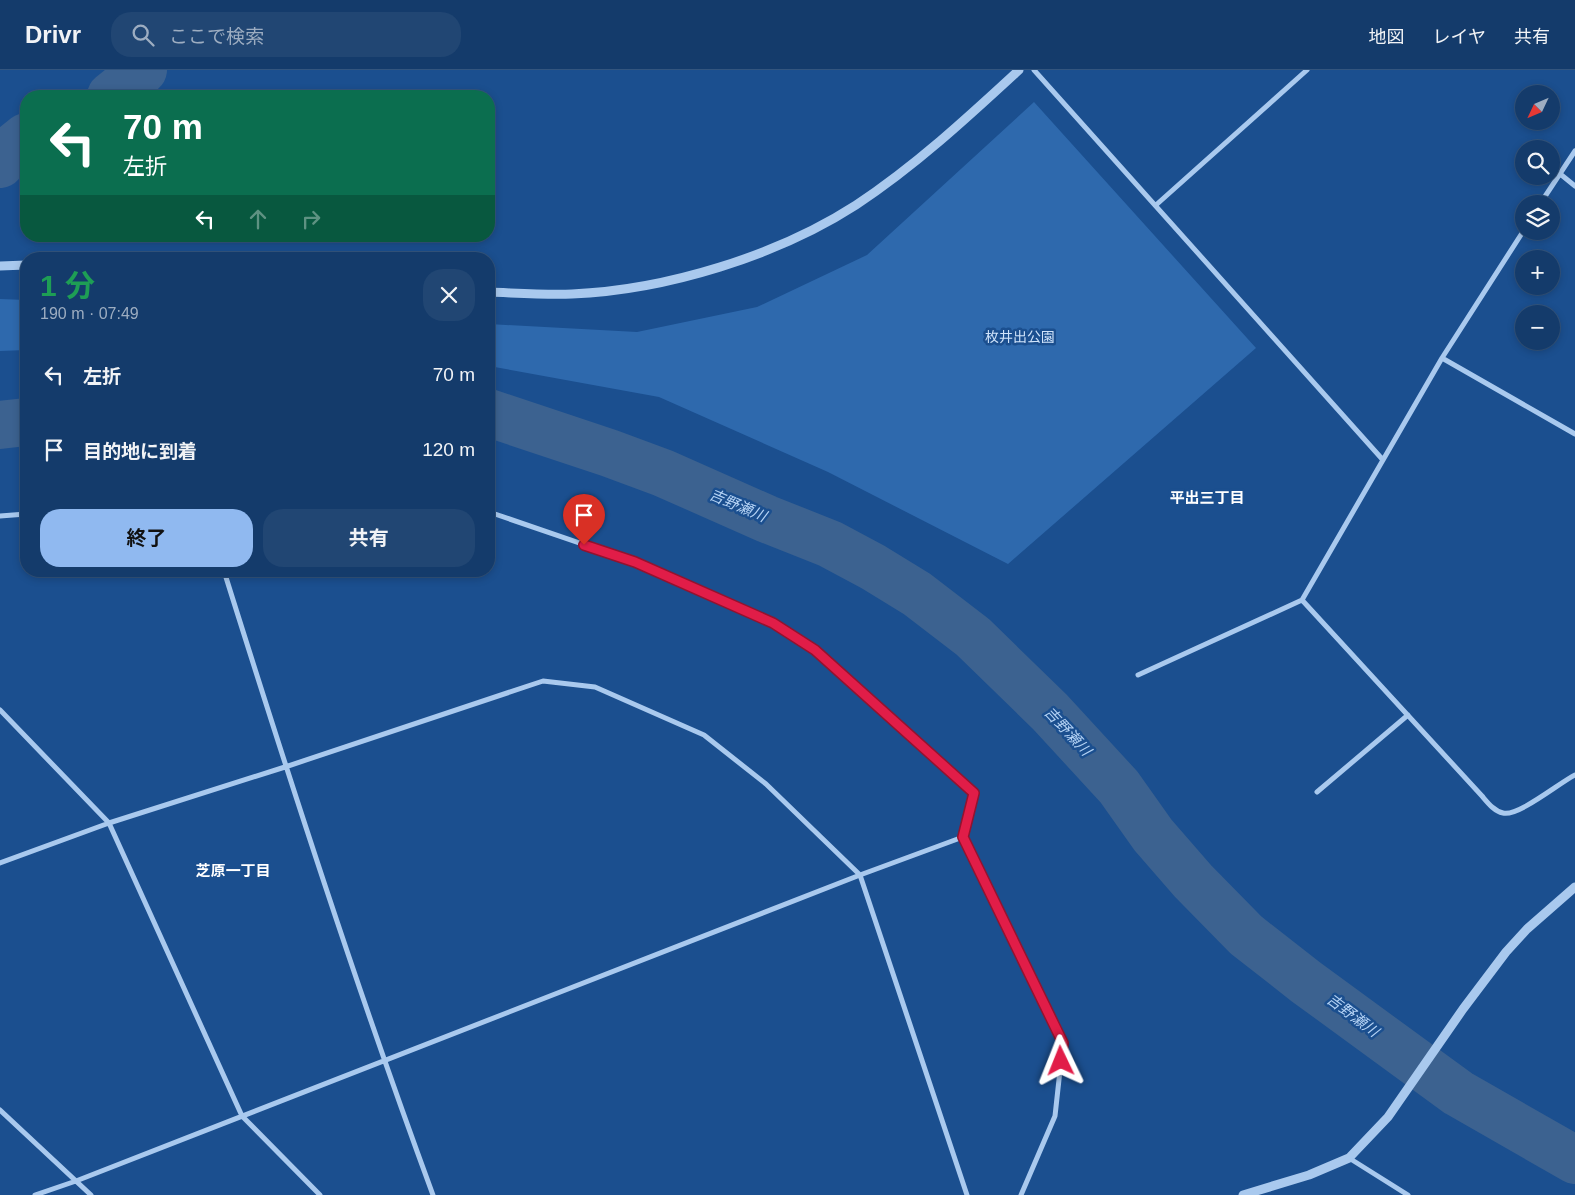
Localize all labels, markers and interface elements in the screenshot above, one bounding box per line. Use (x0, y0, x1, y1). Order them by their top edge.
search box (111, 12, 461, 57)
text: Drivr (25, 21, 81, 48)
icon: search (129, 21, 157, 49)
text: ここで検索 (169, 26, 264, 47)
text: 地図 (1369, 27, 1405, 47)
text: レイヤ (1433, 27, 1486, 47)
text: 共有 (1514, 27, 1550, 47)
north arrow (1515, 85, 1560, 130)
map controls (1515, 85, 1560, 350)
text: 70 m (123, 107, 203, 146)
icon: left (40, 110, 105, 175)
button: search (1515, 140, 1560, 185)
text: 左折 (123, 154, 167, 179)
button: layers (1515, 195, 1560, 240)
icon: left (191, 205, 219, 233)
icon: ahead (244, 205, 272, 233)
icon: right (297, 205, 325, 233)
button: + (1515, 250, 1560, 295)
text: 1 分 (40, 269, 95, 302)
button: close (423, 269, 475, 321)
text: 190 m · 07:49 (40, 305, 139, 322)
button: − (1515, 305, 1560, 350)
park label: 枚井出公園 (985, 329, 1055, 345)
icon: left (40, 361, 68, 389)
text: 70 m (433, 364, 475, 385)
text: 左折 (83, 366, 121, 387)
icon: arrive (40, 436, 68, 464)
text: 120 m (422, 439, 475, 460)
text: 目的地に到着 (83, 441, 197, 462)
water label: 吉野瀬川 (707, 485, 771, 525)
district label: 平出三丁目 (1169, 489, 1245, 506)
pin (563, 494, 605, 545)
icon: arrive (570, 501, 598, 529)
button: 終了 (40, 509, 253, 567)
button: 共有 (263, 509, 475, 567)
water label: 吉野瀬川 (1041, 703, 1096, 760)
district label: 芝原一丁目 (195, 862, 271, 879)
water label: 吉野瀬川 (1324, 990, 1384, 1041)
position arrow (1034, 1034, 1086, 1086)

